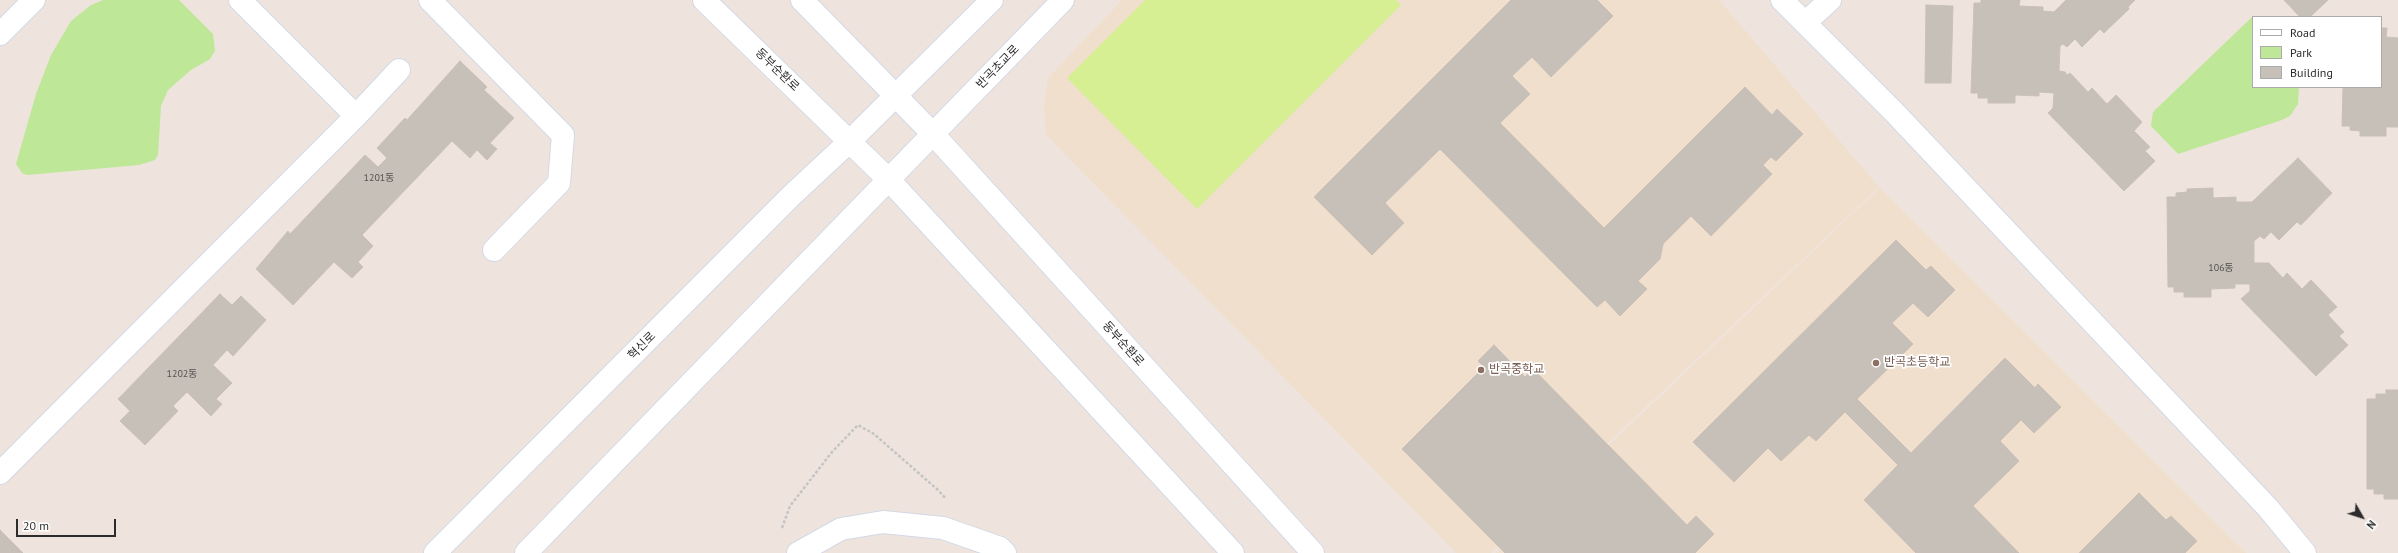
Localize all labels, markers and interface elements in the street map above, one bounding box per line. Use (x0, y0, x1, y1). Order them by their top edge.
legend (2252, 16, 2382, 88)
text: Road (2290, 25, 2315, 40)
street label: 반곡초교로 (974, 42, 1022, 92)
text: Park (2290, 45, 2312, 60)
street label: 동부순환로 (752, 46, 802, 94)
text: Building (2290, 65, 2333, 80)
house number: 1201동 (364, 172, 394, 184)
house number: 106동 (2208, 262, 2234, 274)
street label: 동부순환로 (1099, 319, 1147, 369)
street label: 혁신로 (625, 329, 659, 363)
place label: 반곡초등학교 (1884, 356, 1950, 370)
marker: 반곡초등학교 (1871, 358, 1881, 368)
place label: 반곡중학교 (1489, 363, 1544, 377)
marker: 반곡중학교 (1476, 365, 1486, 375)
house number: 1202동 (167, 368, 197, 380)
north arrow (2342, 497, 2382, 537)
scale bar (18, 511, 118, 537)
text: N (2364, 517, 2379, 532)
text: 20 m (23, 518, 49, 533)

